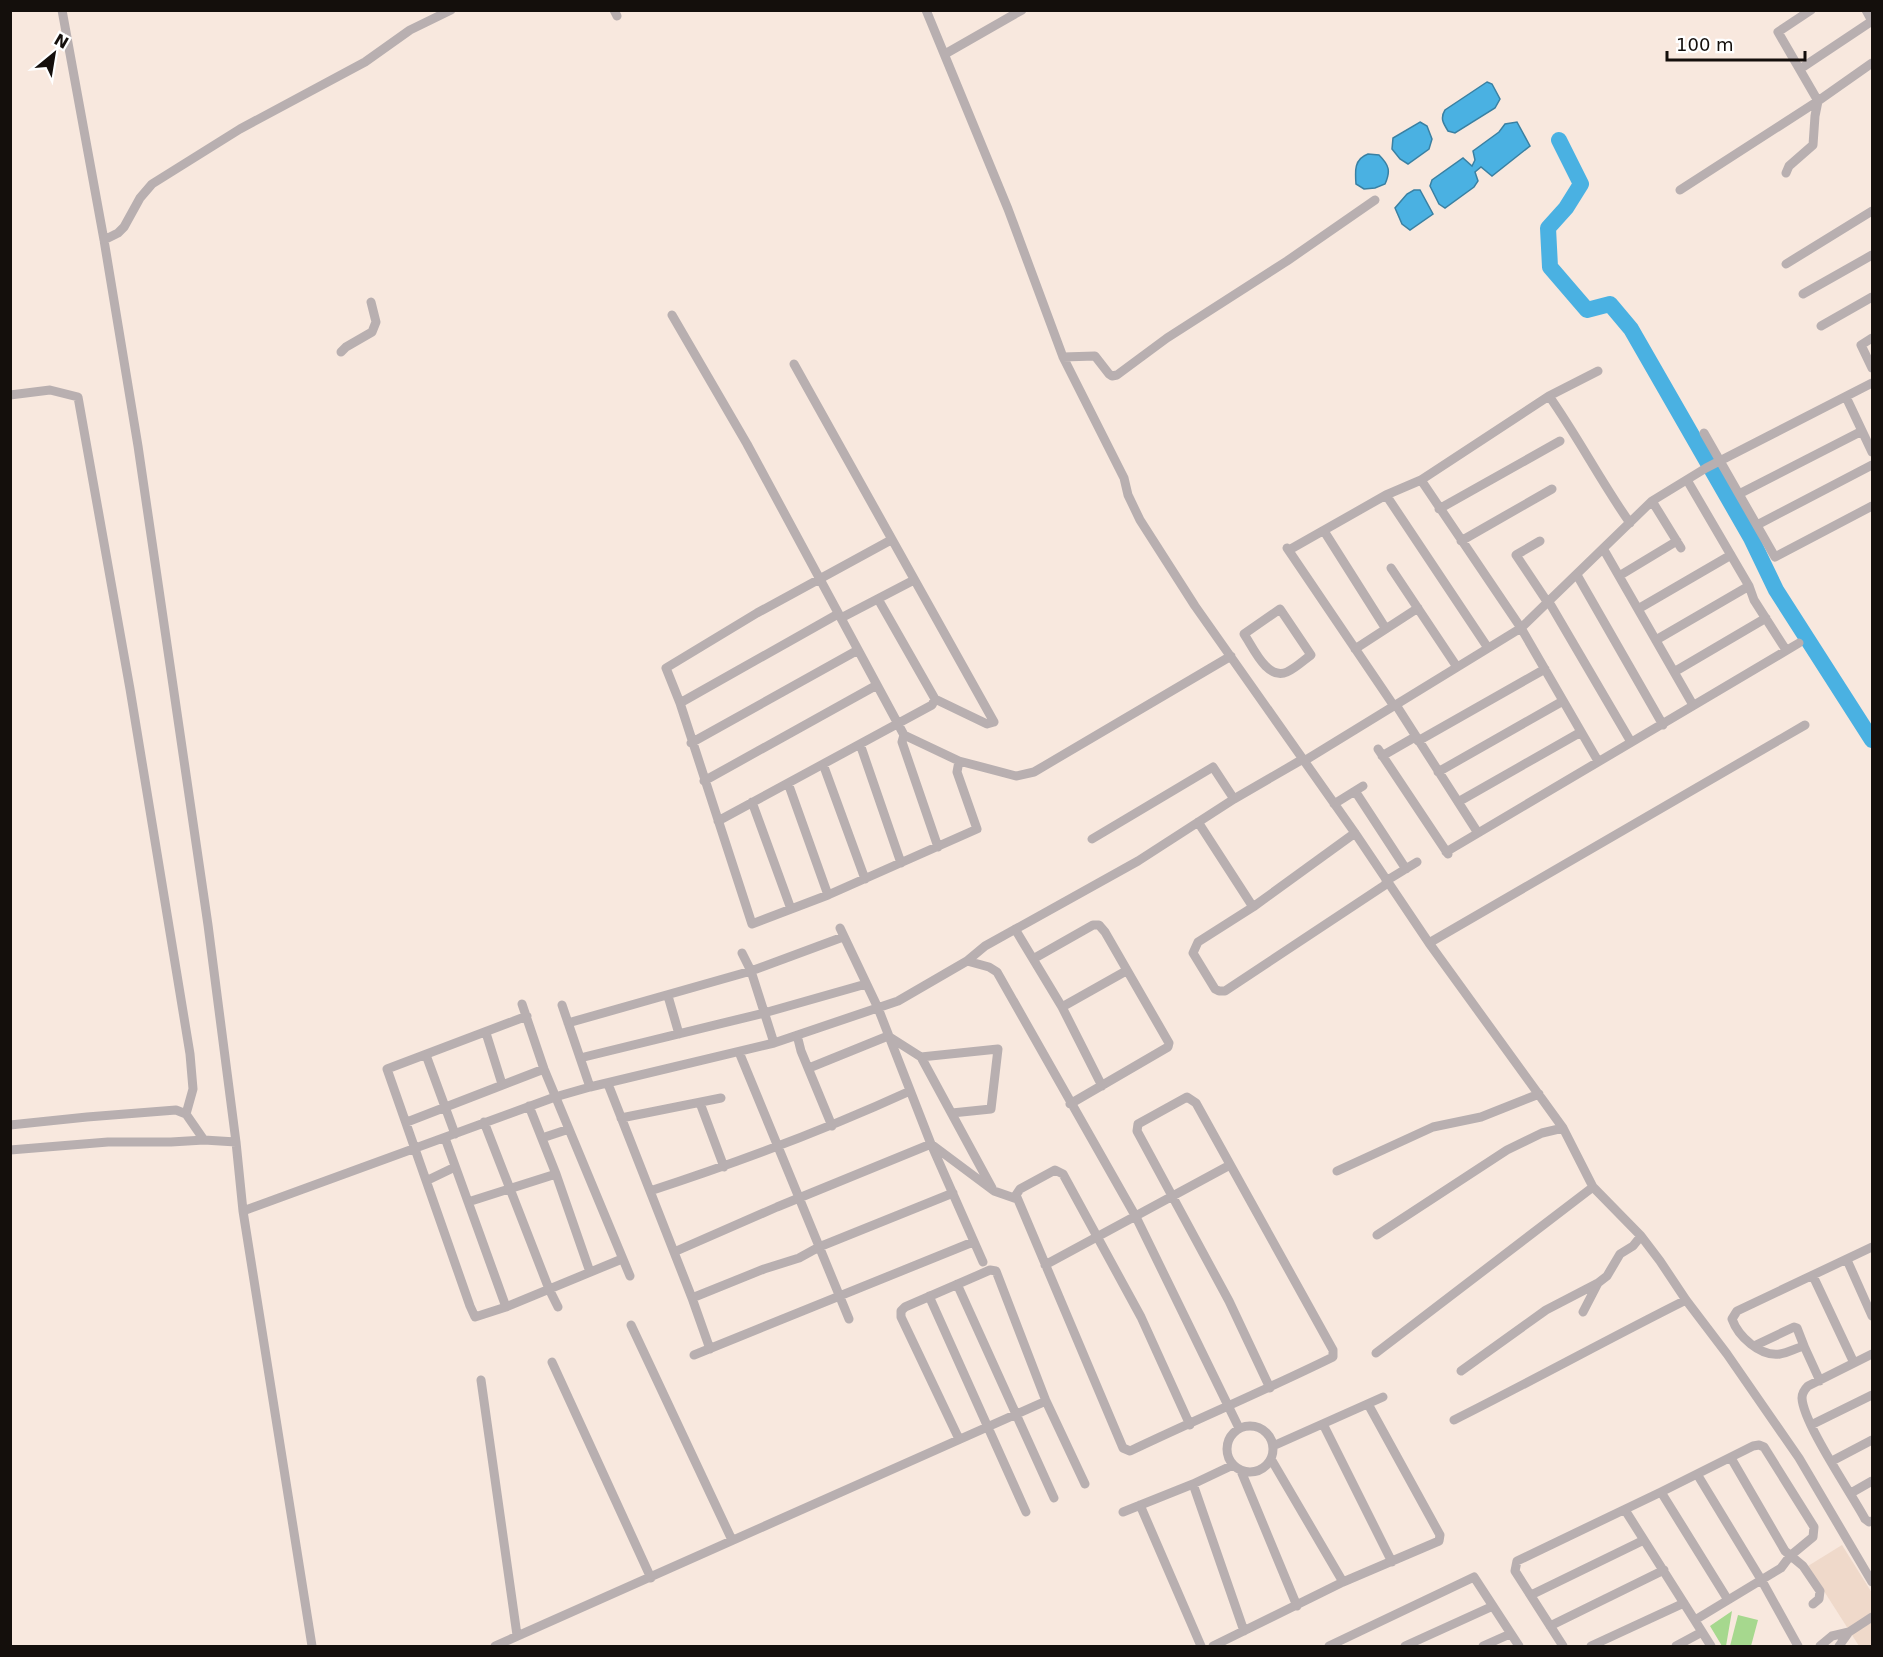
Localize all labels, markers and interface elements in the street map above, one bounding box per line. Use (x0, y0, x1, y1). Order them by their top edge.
north arrow (24, 24, 84, 84)
scale bar (1667, 24, 1805, 62)
text: N (51, 30, 72, 53)
text: 100 m (1676, 34, 1734, 55)

